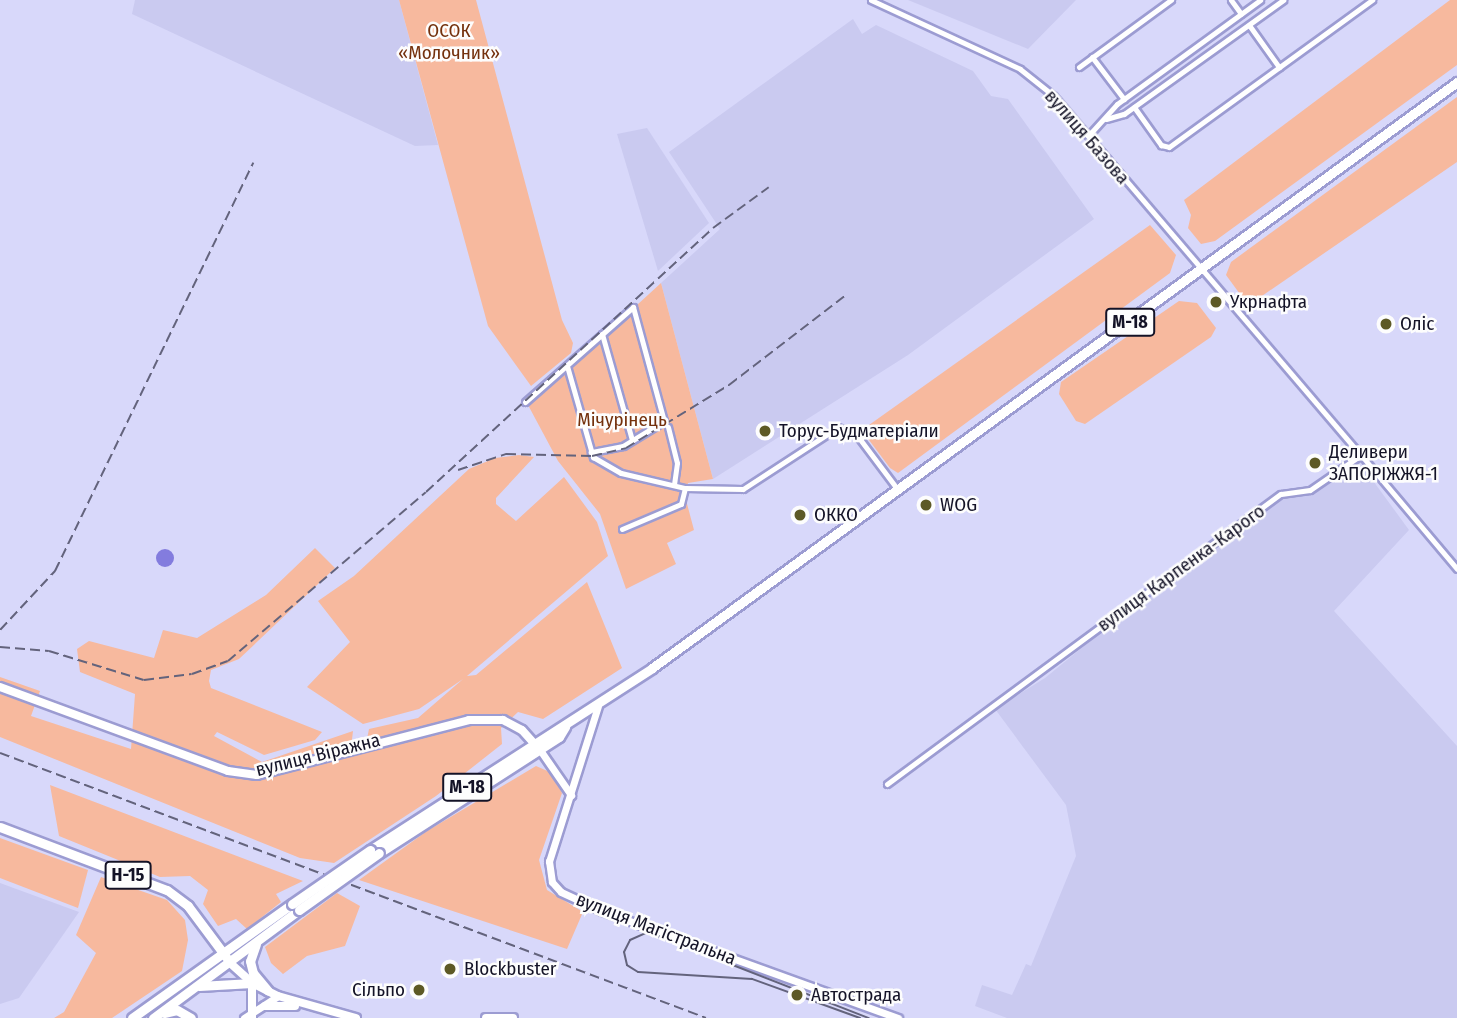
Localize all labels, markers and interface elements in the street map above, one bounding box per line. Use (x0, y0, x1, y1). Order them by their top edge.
park label: ОСОК «Молочник» (398, 20, 500, 64)
street label: вулиця Базова (1040, 85, 1134, 189)
place label: Укрнафта (1230, 291, 1307, 313)
marker: Укрнафта (1208, 294, 1224, 310)
road number: М-18 (1104, 308, 1156, 336)
place label: Оліс (1400, 313, 1434, 335)
marker: Оліс (1378, 316, 1394, 332)
park label: Мічурінець (577, 409, 667, 431)
place label: Торус-Будматеріали (779, 420, 939, 442)
marker: Торус-Будматеріали (757, 423, 773, 439)
place label: Деливери ЗАПОРІЖЖЯ-1 (1329, 441, 1438, 485)
marker: Деливери ЗАПОРІЖЖЯ-1 (1307, 455, 1323, 471)
place label: WOG (940, 494, 977, 516)
marker: WOG (918, 497, 934, 513)
street label: вулиця Карпенка-Карого (1093, 500, 1269, 636)
place label: ОККО (814, 504, 858, 526)
marker: ОККО (792, 507, 808, 523)
street label: вулиця Віражна (253, 729, 383, 781)
road number: М-18 (441, 772, 493, 802)
road number: Н-15 (104, 860, 152, 890)
street label: вулиця Магістральна (573, 888, 739, 970)
place label: Blockbuster (464, 958, 556, 980)
marker: Blockbuster (442, 961, 458, 977)
place label: Сільпо (352, 979, 405, 1001)
marker: Сільпо (411, 982, 427, 998)
place label: Автострада (811, 984, 901, 1006)
marker: Автострада (789, 987, 805, 1003)

